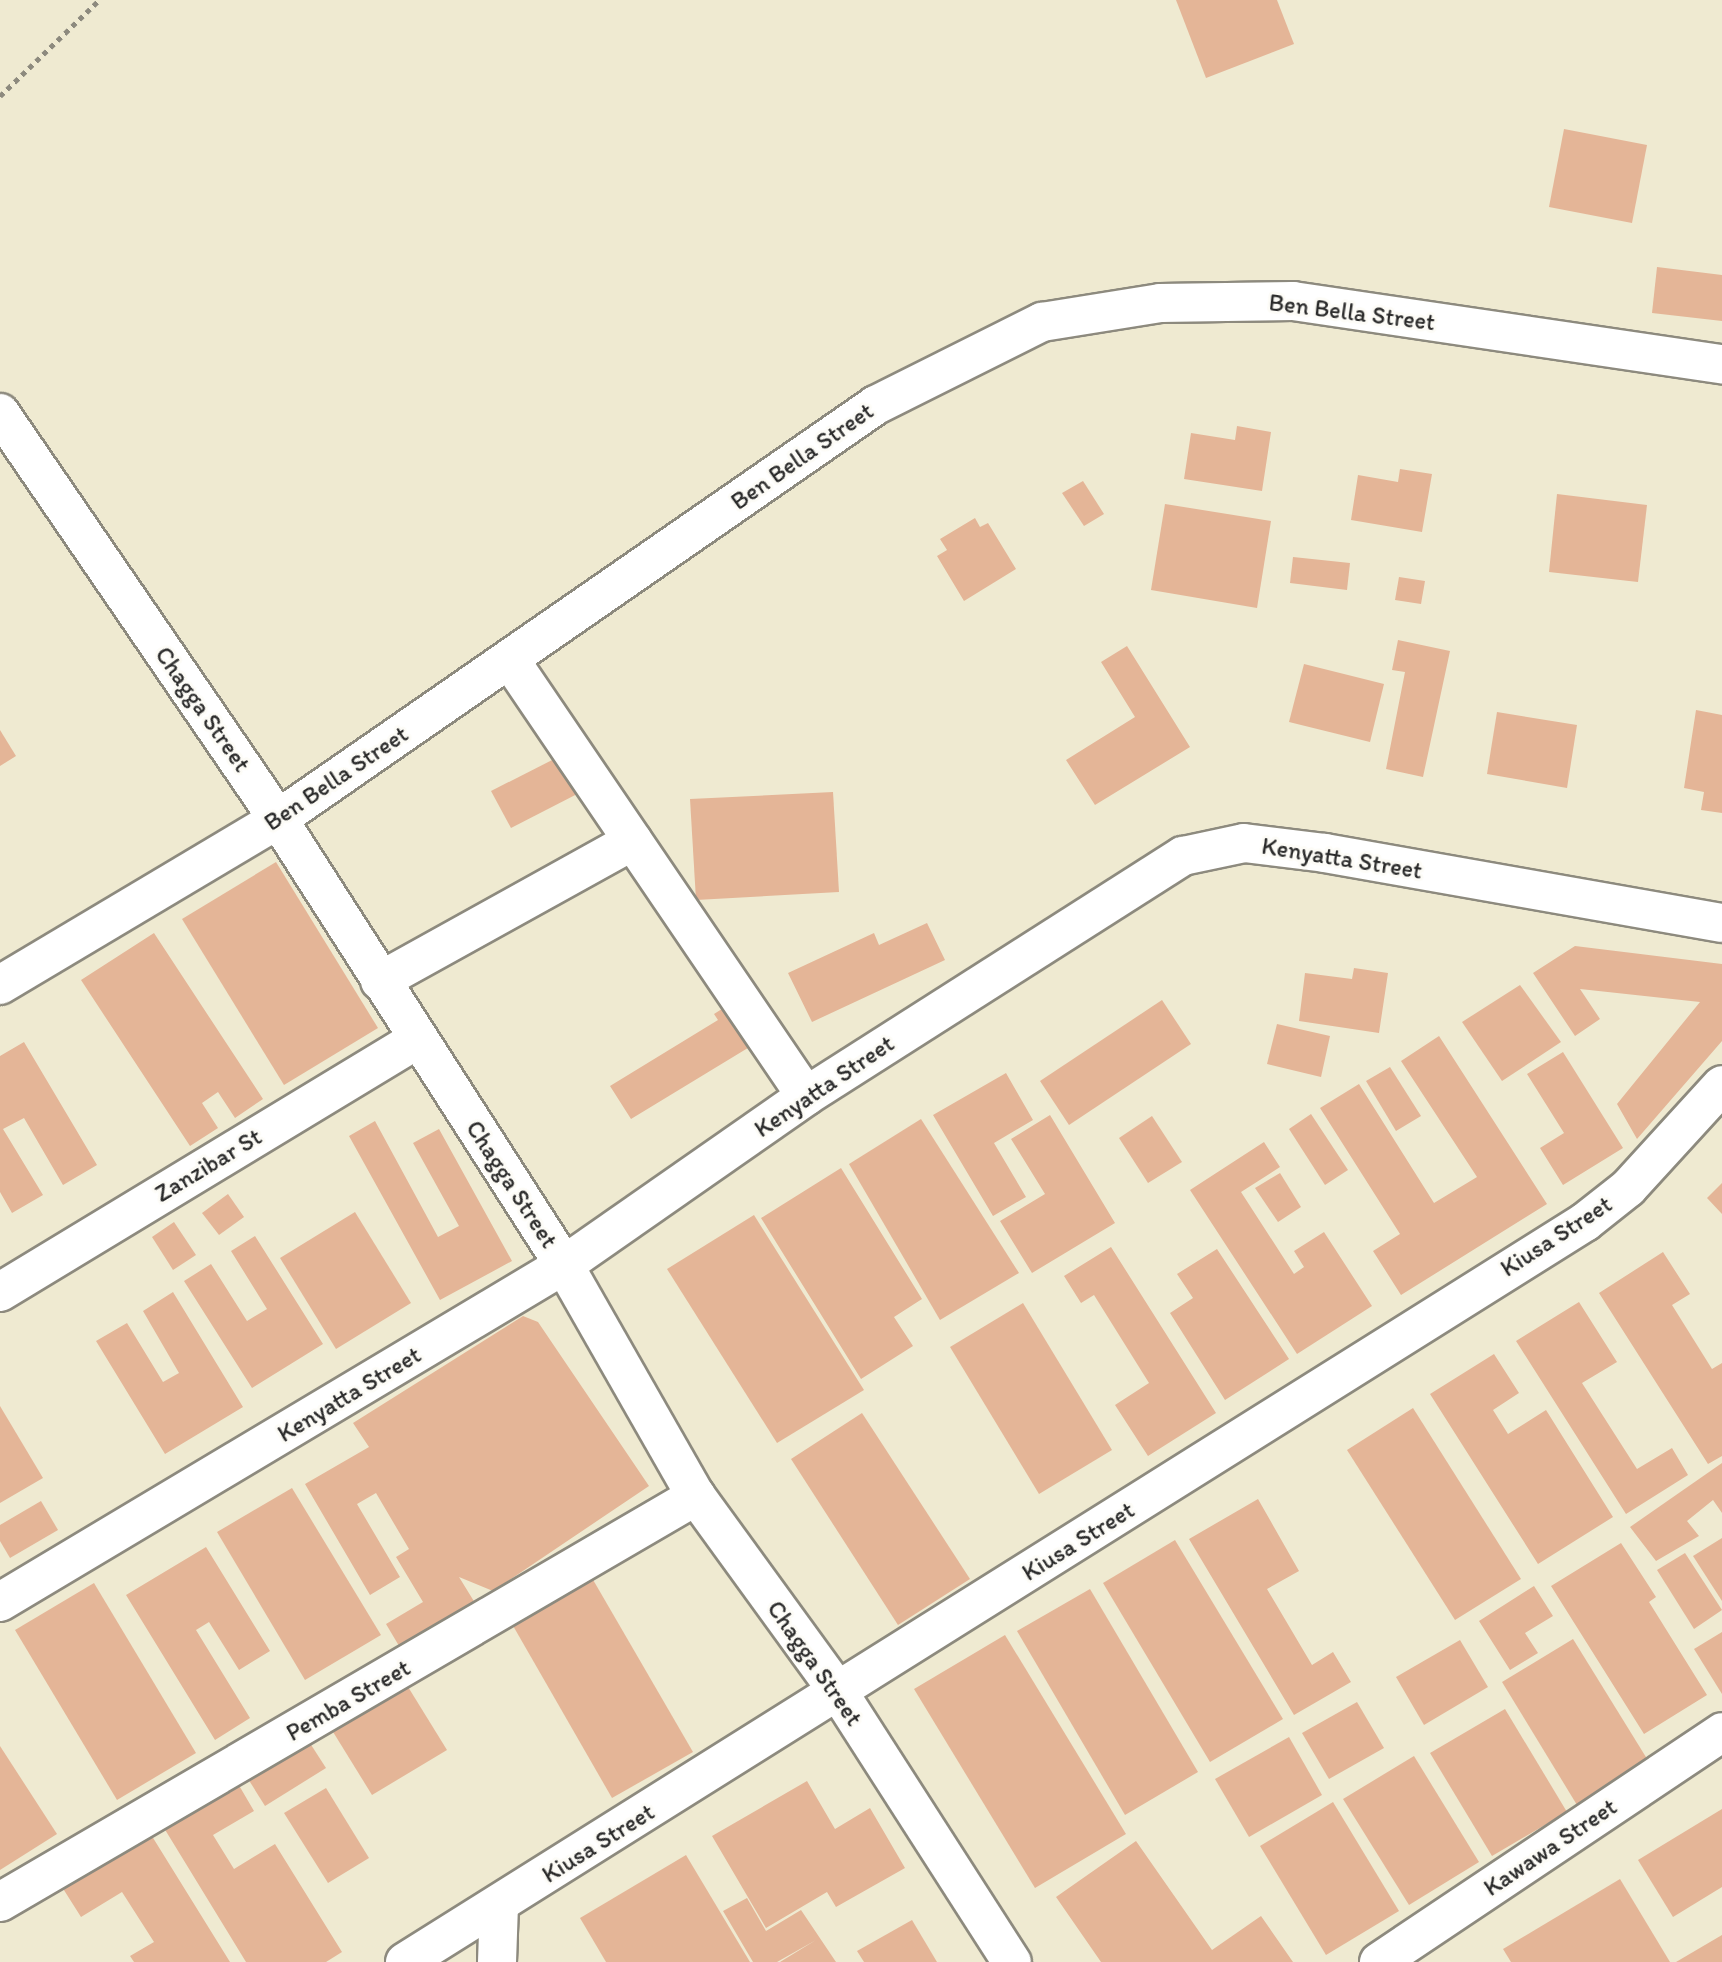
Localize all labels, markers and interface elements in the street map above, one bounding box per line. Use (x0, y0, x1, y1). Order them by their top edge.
street label: Ben Bella Street (1267, 288, 1437, 336)
street label: Ben Bella Street (725, 396, 879, 516)
street label: Chagga Street (149, 641, 257, 777)
street label: Ben Bella Street (259, 719, 413, 837)
street label: Kenyatta Street (1260, 831, 1424, 885)
street label: Kenyatta Street (749, 1029, 899, 1143)
street label: Chagga Street (460, 1115, 564, 1253)
street label: Zanzibar St (149, 1122, 267, 1208)
street label: Kiusa Street (1495, 1189, 1617, 1283)
street label: Kenyatta Street (272, 1340, 426, 1448)
street label: Kiusa Street (1017, 1495, 1139, 1587)
street label: Chagga Street (761, 1595, 869, 1731)
street label: Pemba Street (281, 1653, 415, 1747)
street label: Kawawa Street (1478, 1792, 1622, 1902)
street label: Kiusa Street (537, 1797, 659, 1889)

